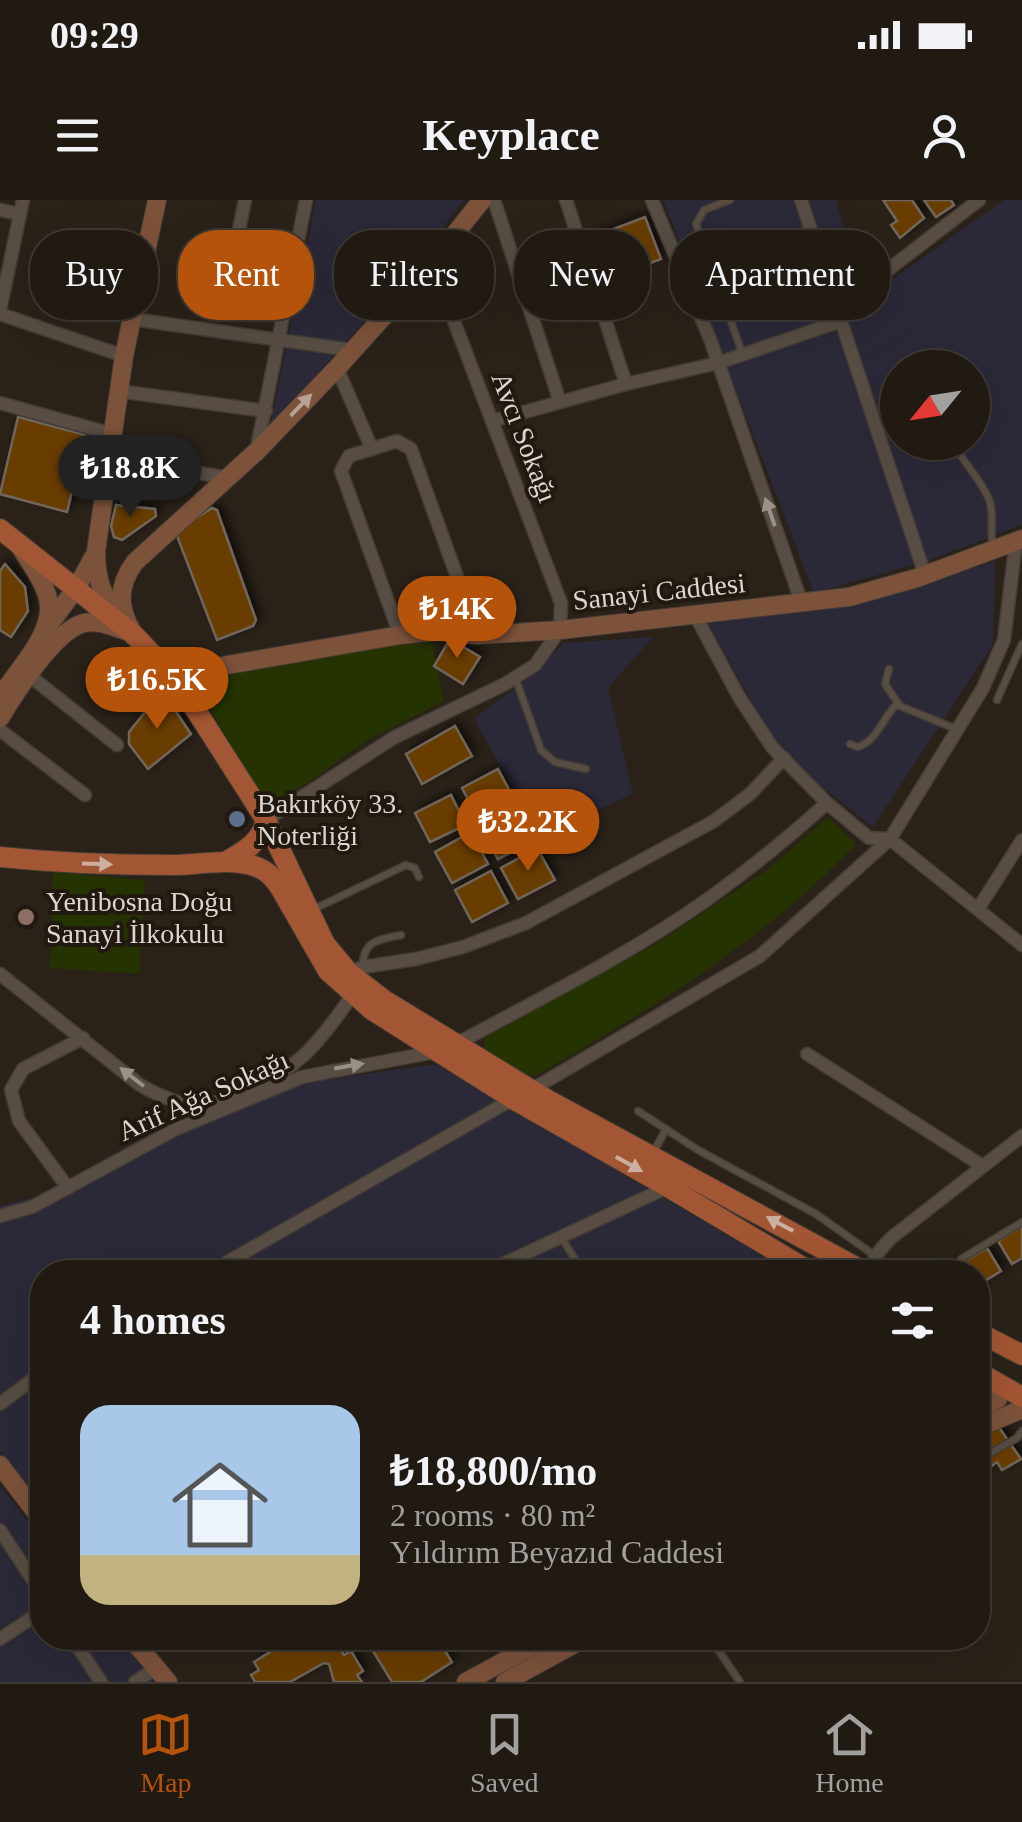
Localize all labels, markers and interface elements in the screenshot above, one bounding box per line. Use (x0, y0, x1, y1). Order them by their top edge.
text: 09:29 (50, 14, 139, 56)
icon: menu (50, 108, 105, 163)
icon: person (917, 108, 972, 163)
text: Keyplace (422, 110, 600, 160)
chip: Buy (30, 230, 158, 320)
chip: Rent (178, 230, 314, 320)
chip: Filters (334, 230, 494, 320)
chip: New (514, 230, 650, 320)
chip: Apartment (670, 230, 890, 320)
north arrow (880, 350, 990, 460)
map controls (880, 350, 990, 460)
street label: Avcı Sokağı (485, 368, 564, 507)
one-way arrow (289, 393, 312, 417)
pin: ₺18.8K (49, 435, 211, 520)
text: ₺18.8K (80, 449, 180, 485)
one-way arrow (762, 497, 777, 527)
street label: Sanayi Caddesi (571, 567, 747, 616)
pin: ₺14K (398, 576, 516, 661)
text: ₺14K (419, 590, 495, 626)
pin: ₺16.5K (76, 647, 238, 732)
text: ₺16.5K (107, 661, 207, 697)
place label: Bakırköy 33. Noterliği (257, 788, 403, 851)
pin: ₺32.2K (447, 789, 609, 874)
text: ₺32.2K (478, 803, 578, 839)
marker: Bakırköy 33. Noterliği (226, 808, 248, 830)
one-way arrow (82, 857, 114, 873)
place label: Yenibosna Doğu Sanayi İlkokulu (46, 886, 232, 949)
marker: Yenibosna Doğu Sanayi İlkokulu (15, 906, 37, 928)
street label: Arif Ağa Sokağı (113, 1044, 294, 1147)
one-way arrow (333, 1058, 365, 1073)
one-way arrow (119, 1067, 144, 1088)
one-way arrow (614, 1156, 643, 1173)
one-way arrow (766, 1216, 795, 1233)
icon: filters (885, 1293, 940, 1348)
text: 4 homes (80, 1297, 226, 1343)
icon: home (160, 1445, 280, 1565)
text: ₺18,800/mo (390, 1448, 597, 1494)
text: 2 rooms · 80 m² (390, 1497, 595, 1533)
text: Yıldırım Beyazıd Caddesi (390, 1534, 724, 1570)
tab: Map (138, 1707, 193, 1799)
tab: Saved (470, 1707, 538, 1799)
tab: Home (815, 1707, 884, 1799)

